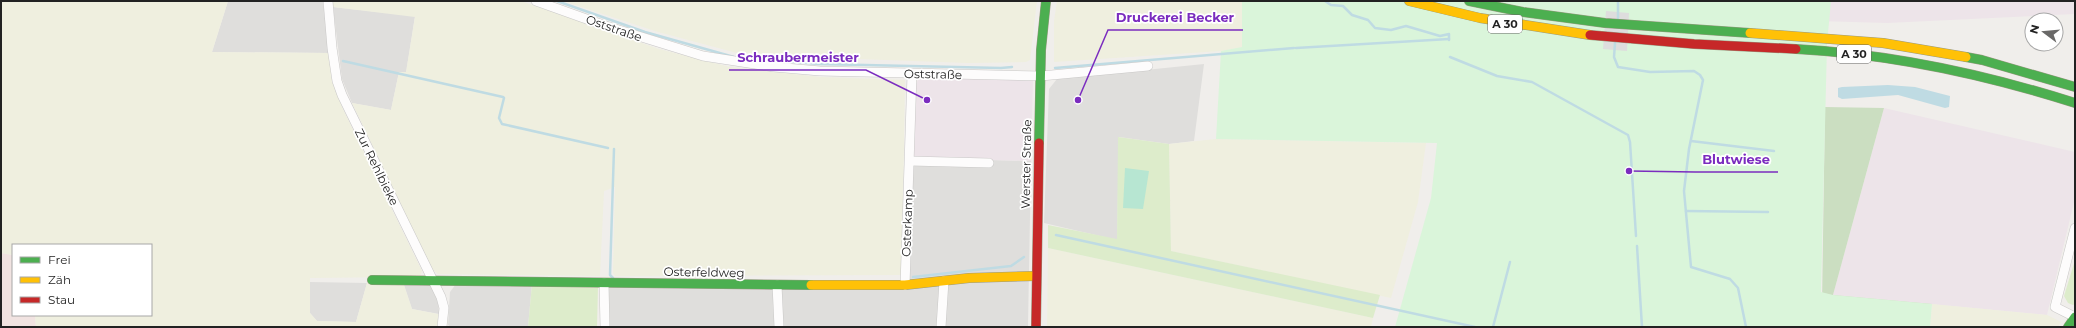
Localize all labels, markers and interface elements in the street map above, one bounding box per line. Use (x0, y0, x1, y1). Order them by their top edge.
callout: Druckerei Becker (1108, 5, 1243, 30)
text: Druckerei Becker (1116, 9, 1235, 25)
street label: Oststraße (584, 11, 644, 45)
north arrow (2024, 12, 2064, 52)
road number: A 30 (1488, 15, 1522, 33)
text: N (2026, 23, 2042, 35)
callout: Schraubermeister (729, 45, 866, 70)
road number: A 30 (1837, 45, 1871, 63)
text: Schraubermeister (737, 49, 859, 65)
street label: Oststraße (904, 66, 962, 82)
street label: Werster Straße (1018, 119, 1034, 209)
street label: Zur Rehlbieke (352, 126, 402, 208)
callout: Blutwiese (1695, 147, 1778, 172)
text: Blutwiese (1702, 151, 1770, 167)
street label: Osterkamp (898, 189, 916, 257)
legend (12, 244, 152, 316)
text: Frei (48, 252, 71, 267)
street label: Osterfeldweg (663, 264, 745, 280)
text: Zäh (48, 272, 71, 287)
text: Stau (48, 292, 75, 307)

